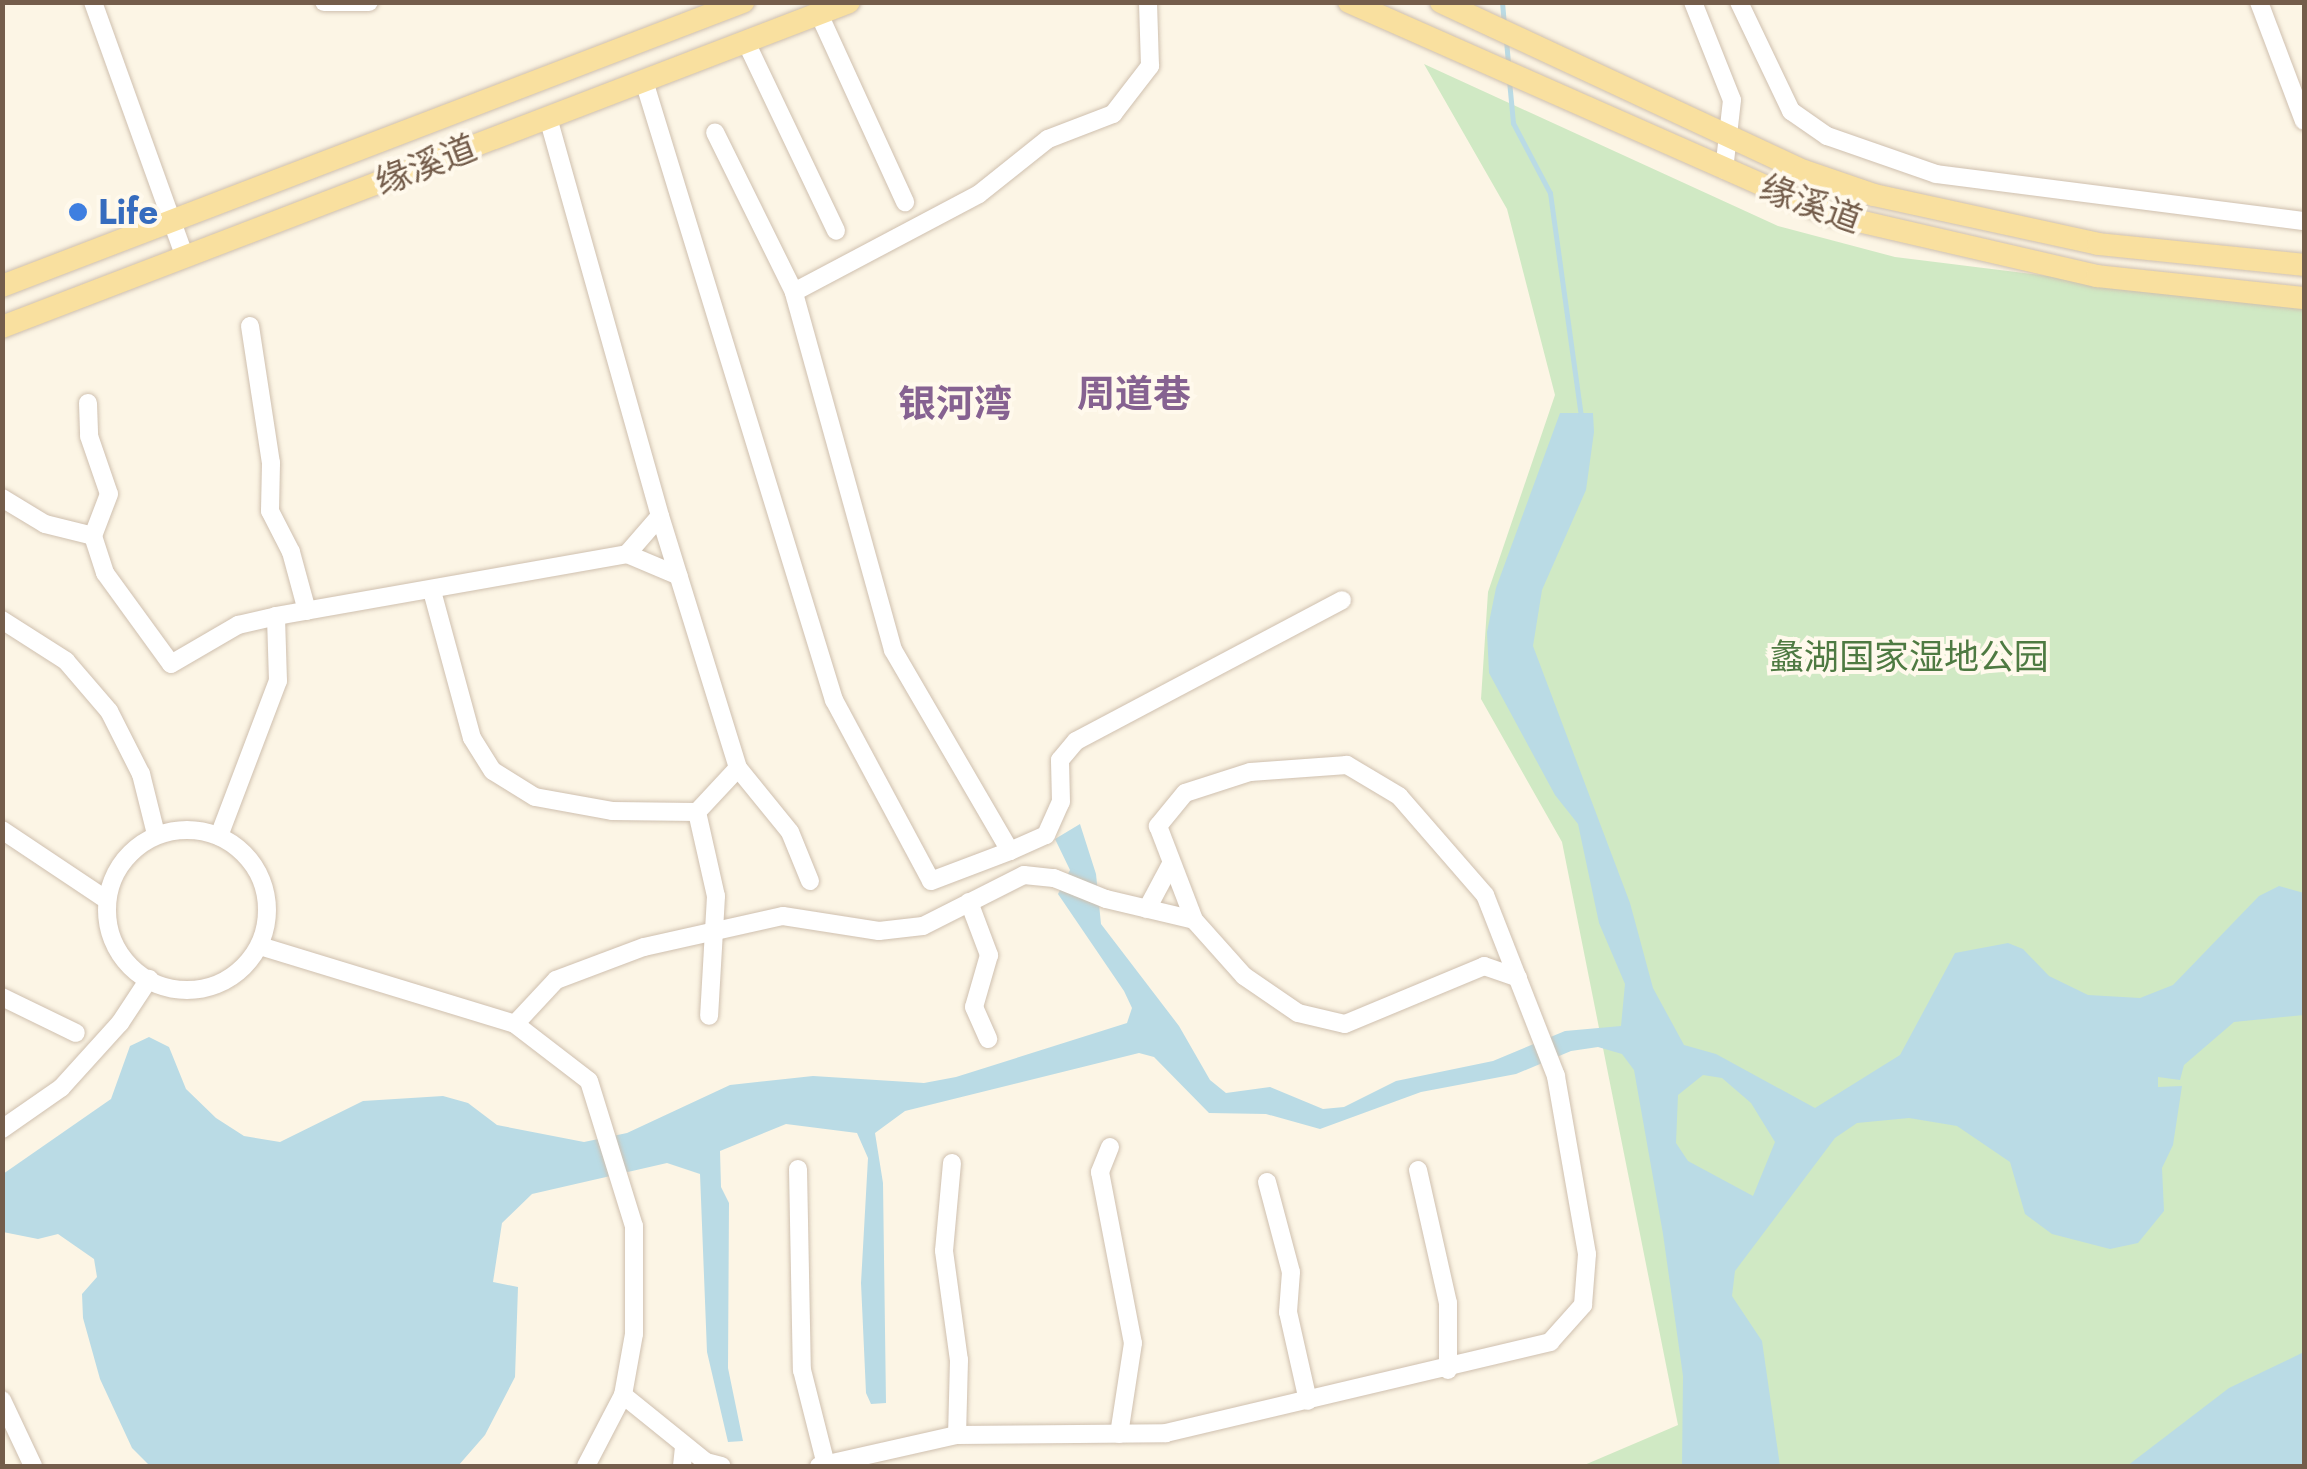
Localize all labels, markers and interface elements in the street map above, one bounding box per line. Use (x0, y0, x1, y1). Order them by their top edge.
street label: 缘溪道 (369, 127, 483, 203)
street label: 缘溪道 (1754, 166, 1868, 242)
place label: Life (98, 191, 158, 233)
marker: Life (67, 201, 89, 223)
district label: 周道巷 (1077, 371, 1191, 417)
district label: 银河湾 (898, 381, 1012, 427)
park label: 蠡湖国家湿地公园 (1769, 636, 2049, 678)

